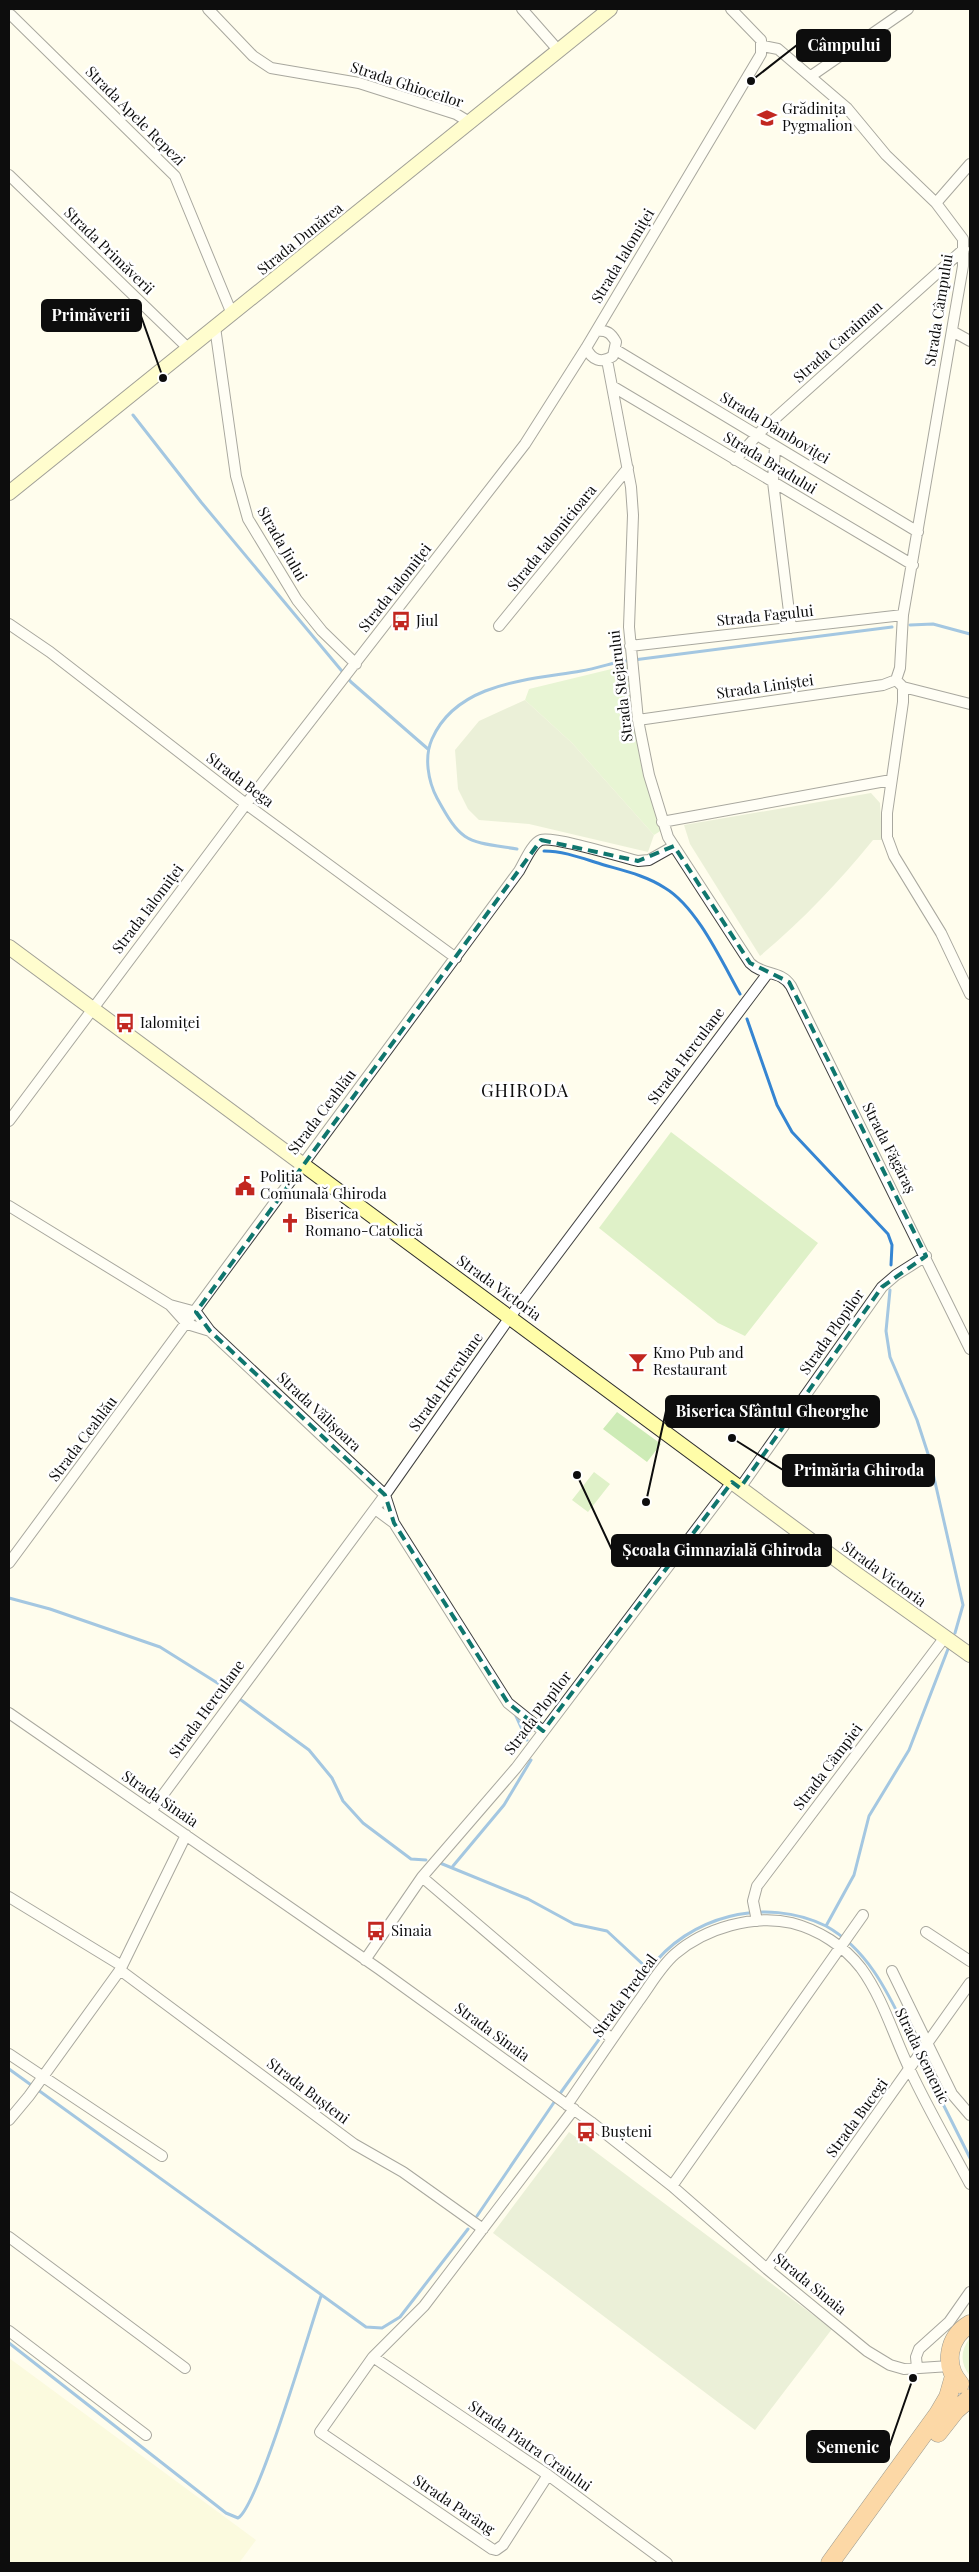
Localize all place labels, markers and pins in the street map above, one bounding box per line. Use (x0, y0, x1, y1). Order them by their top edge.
callout: Câmpului (797, 30, 890, 61)
place label: Grădinița Pygmalion (782, 98, 853, 135)
school or university icon: Grădinița Pygmalion (756, 107, 778, 129)
callout: Primăverii (42, 300, 141, 331)
bus stop icon: Jiul (390, 610, 412, 632)
place label: Jiul (415, 610, 438, 630)
bus stop icon: Ialomiței (114, 1012, 136, 1034)
place label: Ialomiței (140, 1012, 200, 1032)
place label: Poliția Comunală Ghiroda (260, 1166, 387, 1203)
public building icon: Poliția Comunală Ghiroda (234, 1175, 256, 1197)
place label: Biserica Romano-Catolică (305, 1203, 424, 1240)
church icon: Biserica Romano-Catolică (279, 1212, 301, 1234)
place label: Km0 Pub and Restaurant (653, 1342, 744, 1379)
bar icon: Km0 Pub and Restaurant (627, 1351, 649, 1373)
callout: Biserica Sfântul Gheorghe (666, 1396, 879, 1427)
callout: Primăria Ghiroda (783, 1455, 934, 1486)
callout: Școala Gimnazială Ghiroda (612, 1535, 831, 1566)
bus stop icon: Sinaia (365, 1920, 387, 1942)
place label: Sinaia (391, 1920, 432, 1940)
bus stop icon: Bușteni (575, 2121, 597, 2143)
place label: Bușteni (601, 2121, 653, 2141)
callout: Semenic (807, 2431, 889, 2462)

